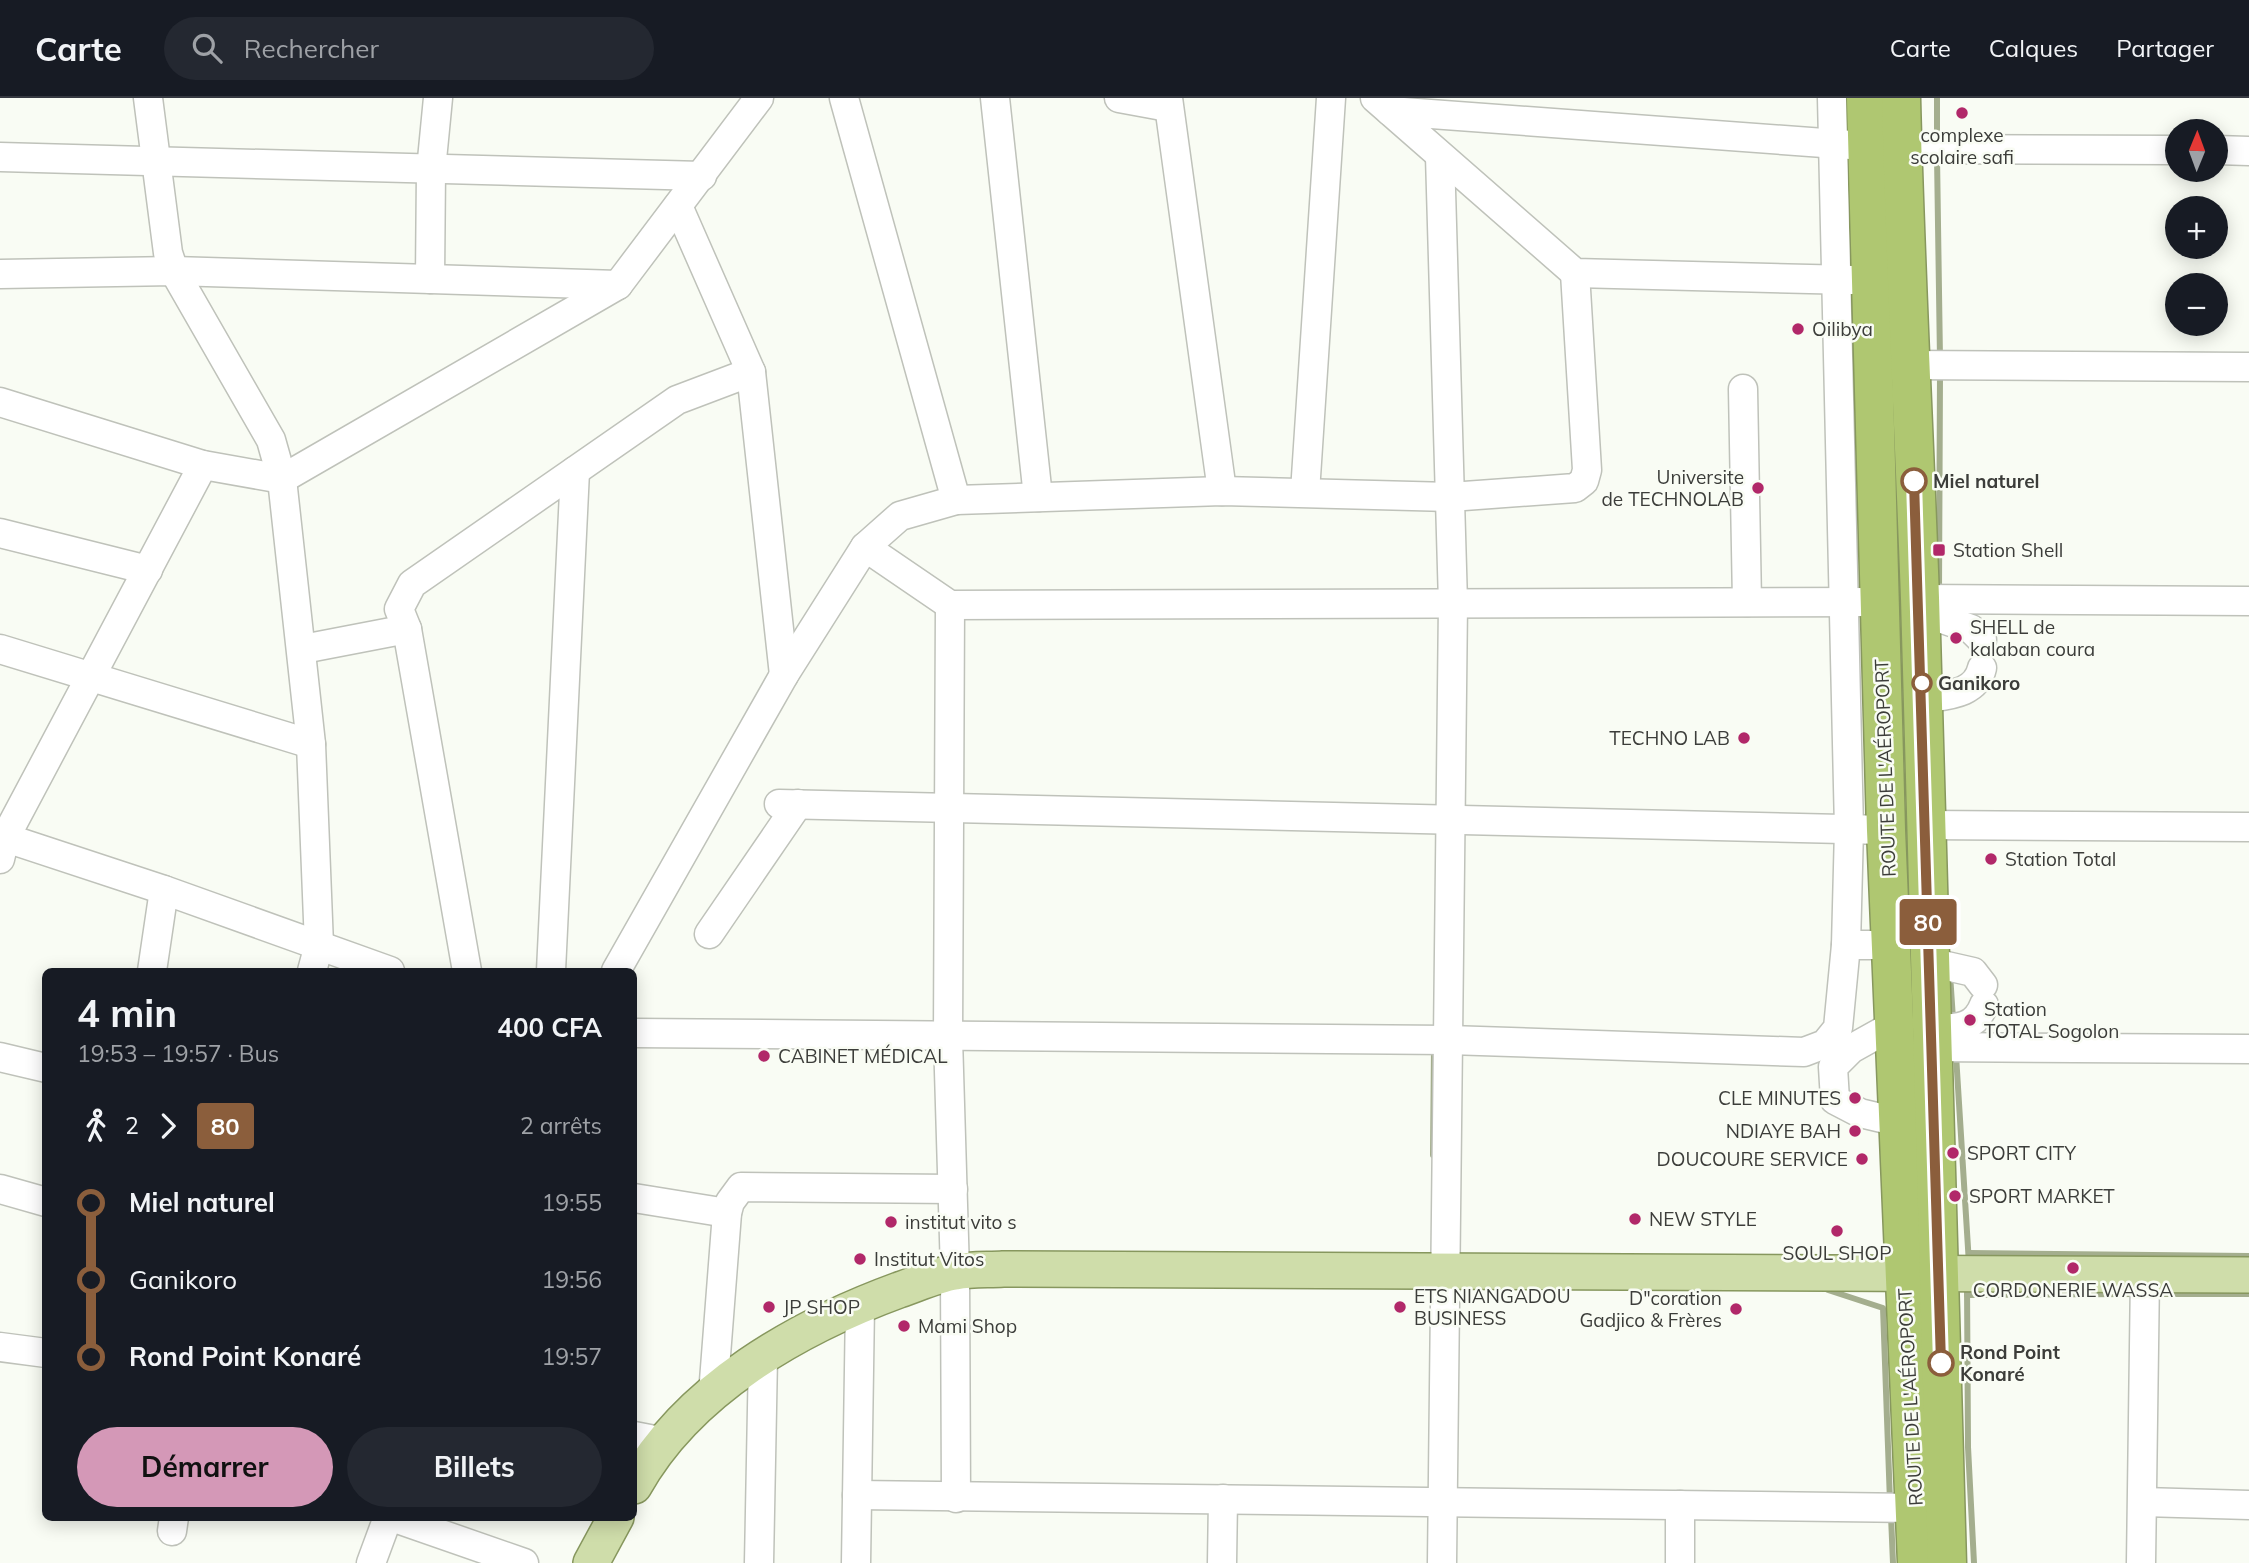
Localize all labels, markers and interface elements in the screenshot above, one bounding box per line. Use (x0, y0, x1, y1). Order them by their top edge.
search box (164, 17, 654, 80)
text: Carte (35, 28, 122, 69)
icon: search (188, 29, 226, 67)
text: Rechercher (244, 32, 379, 65)
text: Carte (1890, 33, 1951, 63)
text: Calques (1989, 33, 2078, 63)
text: Partager (2116, 33, 2214, 63)
marker: complexe scolaire safi (1954, 105, 1970, 121)
north arrow (2165, 119, 2228, 182)
map controls (2165, 119, 2228, 336)
place label: complexe scolaire safi (1910, 123, 2014, 169)
button: + (2165, 196, 2228, 259)
button: − (2165, 273, 2228, 336)
place label: Oilibya (1812, 317, 1873, 341)
marker: Oilibya (1790, 321, 1806, 337)
place label: Universite de TECHNOLAB (1601, 465, 1744, 511)
marker: Miel naturel (1901, 468, 1927, 494)
place label: Miel naturel (1933, 469, 2040, 493)
marker: Universite de TECHNOLAB (1750, 480, 1766, 496)
place label: Station Shell (1953, 538, 2063, 562)
marker: Station Shell (1931, 542, 1947, 558)
place label: SHELL de kalaban coura (1970, 615, 2095, 661)
marker: SHELL de kalaban coura (1948, 630, 1964, 646)
street label: ROUTE DE L'AÉROPORT (1869, 658, 1901, 877)
place label: Ganikoro (1938, 671, 2020, 695)
marker: Ganikoro (1912, 673, 1932, 693)
place label: TECHNO LAB (1609, 726, 1730, 750)
marker: TECHNO LAB (1736, 730, 1752, 746)
place label: Station Total (2005, 847, 2116, 871)
marker: Station Total (1983, 851, 1999, 867)
line badge: 80 (1896, 899, 1960, 945)
text: 80 (1914, 907, 1942, 937)
text: 4 min (77, 989, 177, 1037)
place label: Station TOTAL Sogolon (1984, 997, 2119, 1043)
text: 400 CFA (497, 1011, 602, 1044)
marker: Station TOTAL Sogolon (1962, 1012, 1978, 1028)
text: 19:53 – 19:57 · Bus (77, 1039, 279, 1068)
place label: CABINET MÉDICAL (778, 1044, 948, 1068)
marker: CABINET MÉDICAL (756, 1048, 772, 1064)
place label: CLE MINUTES (1718, 1086, 1841, 1110)
marker: CLE MINUTES (1847, 1090, 1863, 1106)
icon: walk (77, 1107, 115, 1145)
icon: forward (149, 1107, 187, 1145)
text: 2 (125, 1111, 139, 1140)
text: 80 (211, 1111, 240, 1141)
text: 2 arrêts (520, 1111, 602, 1140)
place label: NDIAYE BAH (1726, 1119, 1841, 1143)
marker: NDIAYE BAH (1847, 1123, 1863, 1139)
place label: SPORT CITY (1967, 1141, 2076, 1165)
marker: SPORT CITY (1945, 1145, 1961, 1161)
place label: DOUCOURE SERVICE (1657, 1147, 1848, 1171)
marker: DOUCOURE SERVICE (1854, 1151, 1870, 1167)
place label: SPORT MARKET (1969, 1184, 2115, 1208)
text: Miel naturel (129, 1186, 275, 1219)
text: 19:55 (542, 1188, 602, 1217)
marker: SPORT MARKET (1947, 1188, 1963, 1204)
place label: NEW STYLE (1649, 1207, 1757, 1231)
place label: institut vito s (905, 1210, 1017, 1234)
marker: NEW STYLE (1627, 1211, 1643, 1227)
marker: institut vito s (883, 1214, 899, 1230)
marker: SOUL SHOP (1829, 1223, 1845, 1239)
place label: SOUL SHOP (1782, 1241, 1892, 1265)
place label: Institut Vitos (874, 1247, 984, 1271)
marker: Institut Vitos (852, 1251, 868, 1267)
marker: CORDONERIE WASSA (2065, 1260, 2081, 1276)
text: Ganikoro (129, 1263, 237, 1296)
text: 19:56 (542, 1265, 602, 1294)
place label: CORDONERIE WASSA (1973, 1278, 2173, 1302)
place label: ETS NIANGADOU BUSINESS (1414, 1284, 1571, 1330)
place label: D"coration Gadjico & Frères (1579, 1286, 1722, 1332)
street label: ROUTE DE L'AÉROPORT (1892, 1287, 1928, 1507)
place label: JP SHOP (783, 1295, 860, 1319)
marker: JP SHOP (761, 1299, 777, 1315)
marker: ETS NIANGADOU BUSINESS (1392, 1299, 1408, 1315)
marker: D"coration Gadjico & Frères (1728, 1301, 1744, 1317)
place label: Mami Shop (918, 1314, 1017, 1338)
marker: Mami Shop (896, 1318, 912, 1334)
text: Rond Point Konaré (129, 1340, 361, 1373)
place label: Rond Point Konaré (1960, 1340, 2060, 1386)
text: 19:57 (542, 1342, 602, 1371)
marker: Rond Point Konaré (1928, 1350, 1954, 1376)
button: Démarrer (77, 1427, 333, 1507)
button: Billets (347, 1427, 602, 1507)

